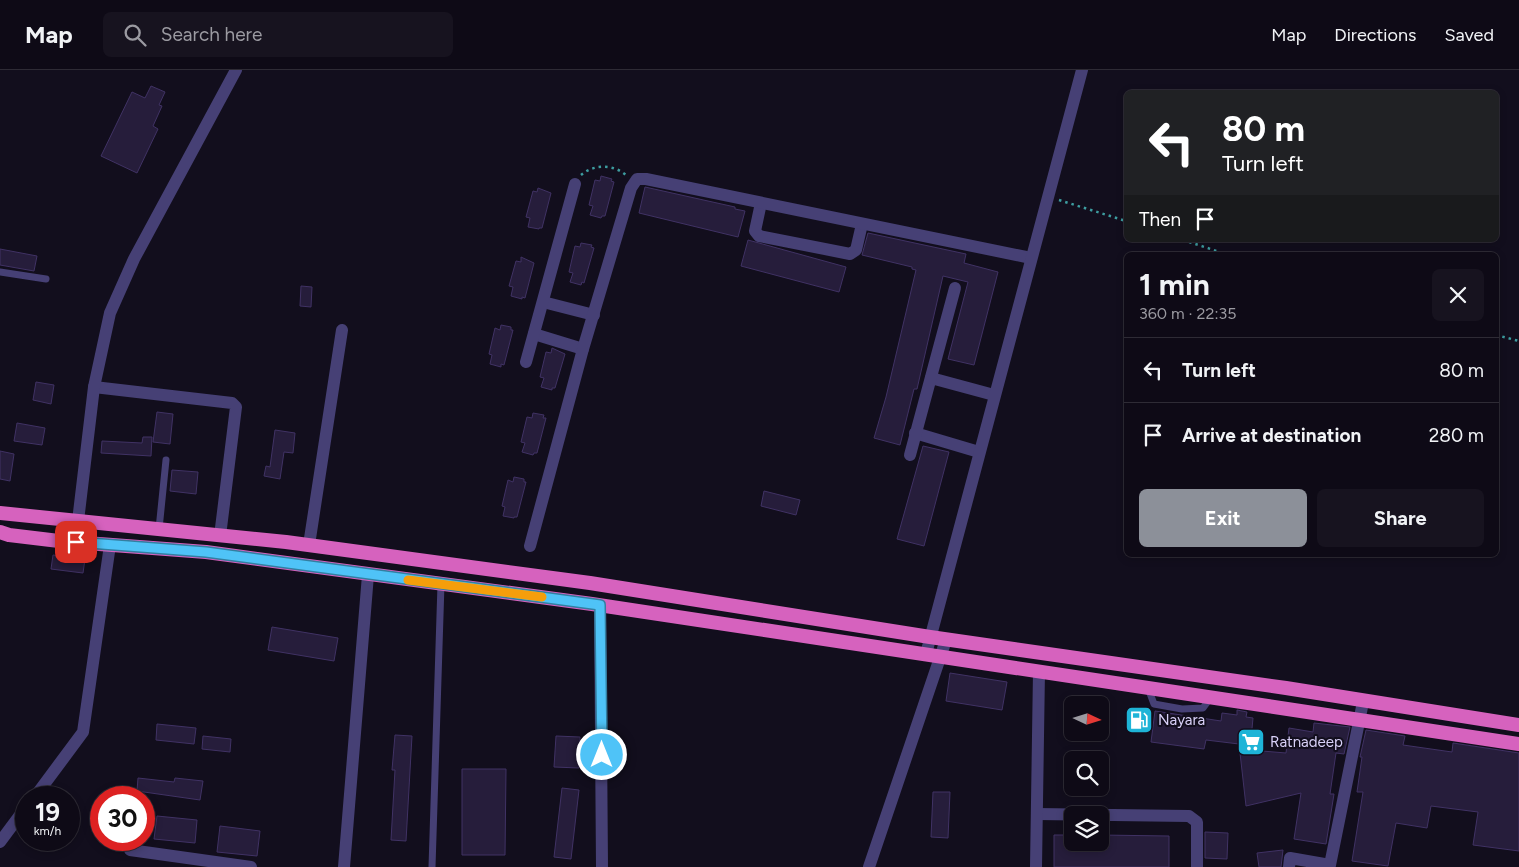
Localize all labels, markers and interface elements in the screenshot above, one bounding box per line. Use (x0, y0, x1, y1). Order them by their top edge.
search box (103, 12, 453, 57)
text: Map (25, 20, 73, 49)
icon: search (121, 21, 149, 49)
text: Search here (161, 23, 262, 46)
text: Map (1271, 24, 1306, 46)
text: Directions (1334, 24, 1416, 46)
text: Saved (1444, 24, 1494, 46)
text: 80 m (1222, 108, 1305, 150)
icon: left (1139, 110, 1204, 175)
text: Turn left (1222, 150, 1304, 177)
icon: arrive (1191, 205, 1219, 233)
text: Then (1139, 208, 1181, 231)
text: 1 min (1139, 266, 1210, 303)
button: close (1432, 269, 1484, 321)
text: 360 m · 22:35 (1139, 304, 1236, 323)
icon: left (1139, 356, 1167, 384)
text: Turn left (1182, 359, 1256, 382)
text: 80 m (1439, 359, 1484, 382)
icon: arrive (1139, 421, 1167, 449)
text: Arrive at destination (1182, 424, 1361, 447)
text: 280 m (1429, 424, 1484, 447)
button: Exit (1139, 489, 1307, 547)
button: Share (1317, 489, 1484, 547)
pin (55, 521, 97, 563)
icon: arrive (62, 528, 90, 556)
north arrow (1064, 696, 1109, 741)
map controls (1064, 696, 1109, 851)
fuel station icon: Nayara (1124, 705, 1154, 735)
place label: Nayara (1158, 711, 1205, 729)
supermarket icon: Ratnadeep (1236, 727, 1266, 757)
position arrow (575, 728, 627, 780)
place label: Ratnadeep (1270, 733, 1343, 751)
button: search (1064, 751, 1109, 796)
speed limit sign: 30 (90, 786, 155, 851)
text: 19 (35, 797, 60, 827)
button: layers (1064, 806, 1109, 851)
text: km/h (34, 824, 61, 838)

